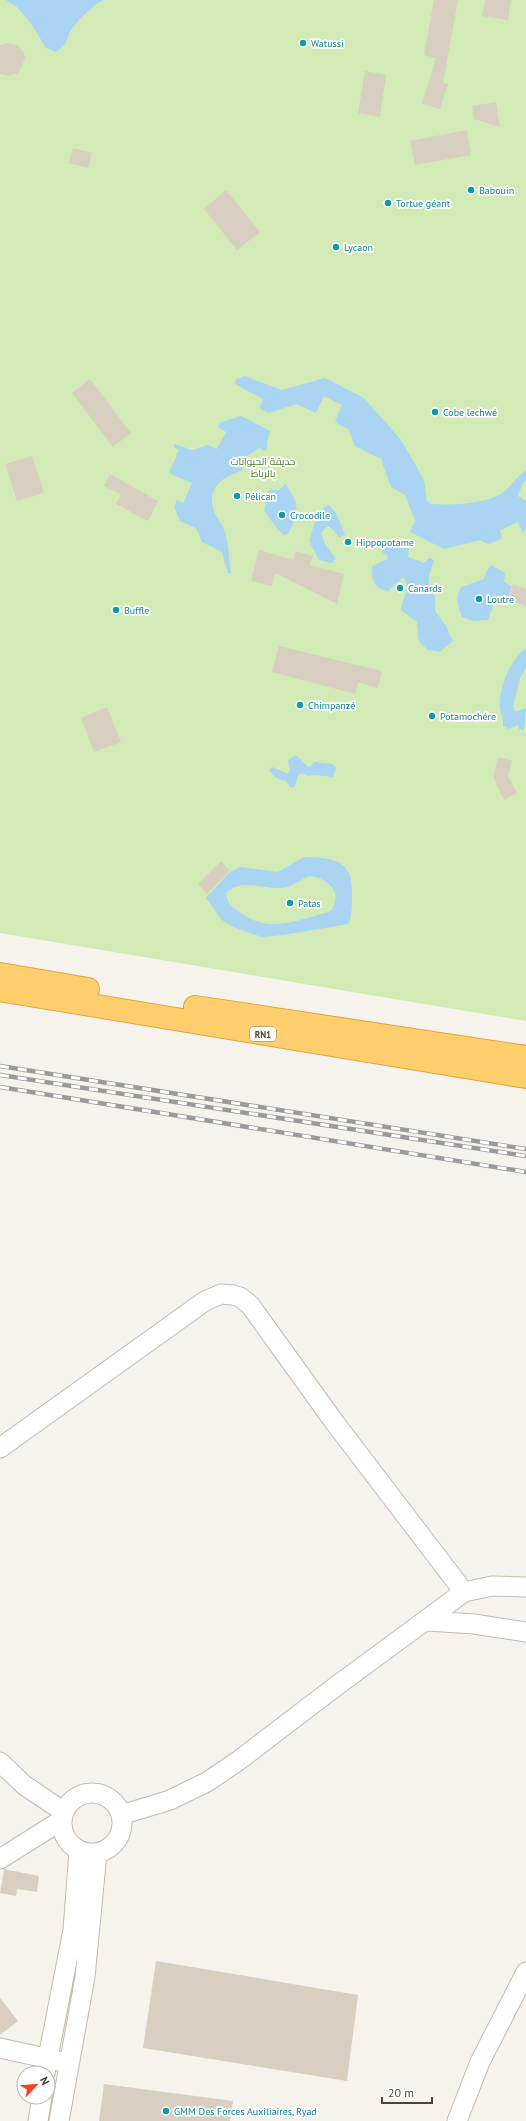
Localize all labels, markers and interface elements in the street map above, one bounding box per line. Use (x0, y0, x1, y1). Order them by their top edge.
place label: Watussi (311, 37, 344, 50)
marker: Watussi (298, 38, 308, 48)
place label: Babouin (479, 184, 514, 197)
marker: Babouin (466, 185, 476, 195)
place label: Tortue géant (396, 197, 451, 210)
marker: Tortue géant (383, 198, 393, 208)
place label: Lycaon (344, 241, 373, 254)
marker: Lycaon (331, 242, 341, 252)
place label: Cobe lechwé (443, 406, 497, 419)
marker: Cobe lechwé (430, 407, 440, 417)
park label: حديقة الحيوانات بالرباط (231, 455, 295, 480)
place label: Pélican (245, 490, 276, 503)
marker: Pélican (232, 491, 242, 501)
place label: Crocodile (290, 509, 330, 522)
marker: Crocodile (277, 510, 287, 520)
place label: Hippopotame (356, 536, 414, 549)
marker: Hippopotame (343, 537, 353, 547)
place label: Canards (408, 582, 442, 595)
marker: Canards (395, 583, 405, 593)
place label: Loutre (487, 593, 514, 606)
marker: Loutre (474, 594, 484, 604)
place label: Buffle (124, 604, 149, 617)
marker: Buffle (111, 605, 121, 615)
place label: Chimpanzé (308, 699, 355, 712)
marker: Chimpanzé (295, 700, 305, 710)
place label: Potamochére (440, 710, 496, 723)
marker: Potamochére (427, 711, 437, 721)
place label: Patas (298, 897, 321, 910)
marker: Patas (285, 898, 295, 908)
road number: RN1 (250, 1027, 276, 1041)
north arrow (16, 2065, 56, 2105)
text: N (37, 2074, 53, 2087)
scale bar (382, 2079, 432, 2105)
text: 20 m (388, 2085, 414, 2100)
place label: GMM Des Forces Auxiliaires, Ryad (174, 2105, 317, 2118)
marker: GMM Des Forces Auxiliaires, Ryad (161, 2106, 171, 2116)

